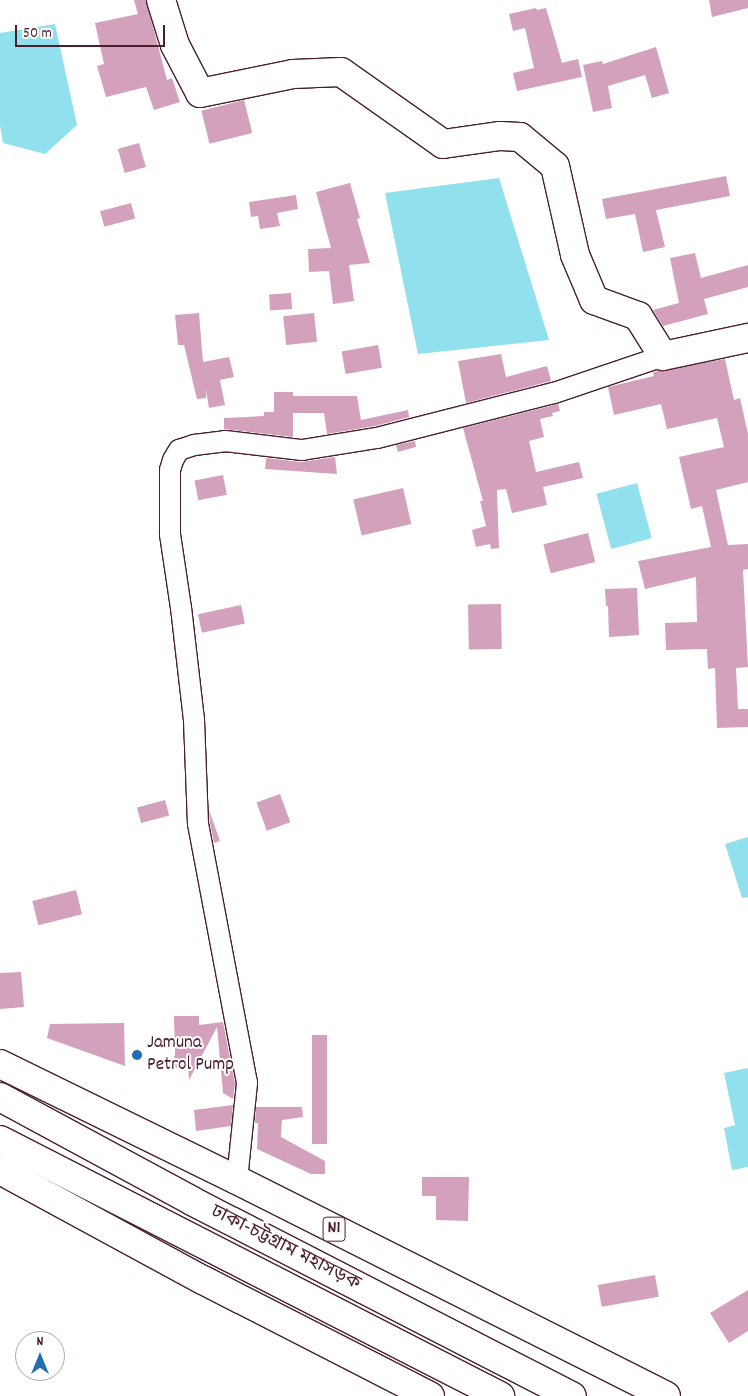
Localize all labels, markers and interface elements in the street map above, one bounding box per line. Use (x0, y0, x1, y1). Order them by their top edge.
scale bar (18, 15, 168, 47)
text: 50 m (23, 23, 52, 45)
place label: Jamuna Petrol Pump (147, 1033, 234, 1077)
marker: Jamuna Petrol Pump (131, 1049, 143, 1061)
street label: ঢাকা-চট্টগ্রাম মহাসড়ক (206, 1201, 364, 1297)
road number: N1 (322, 1214, 346, 1244)
north arrow (15, 1331, 65, 1381)
text: N (37, 1332, 43, 1352)

